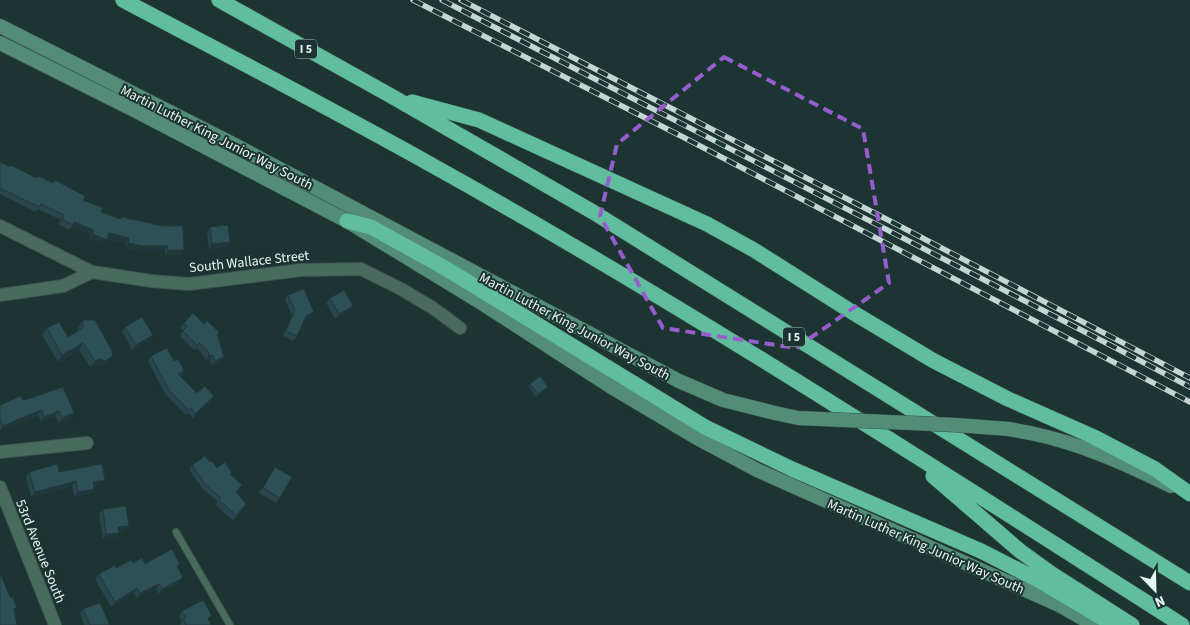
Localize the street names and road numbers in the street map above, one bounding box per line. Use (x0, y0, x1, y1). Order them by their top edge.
road number: I 5 (295, 40, 317, 59)
street label: Martin Luther King Junior Way South (117, 80, 316, 195)
street label: South Wallace Street (188, 246, 310, 278)
street label: Martin Luther King Junior Way South (475, 268, 674, 386)
road number: I 5 (783, 328, 805, 347)
street label: Martin Luther King Junior Way South (824, 494, 1027, 600)
street label: 53rd Avenue South (10, 497, 70, 606)

